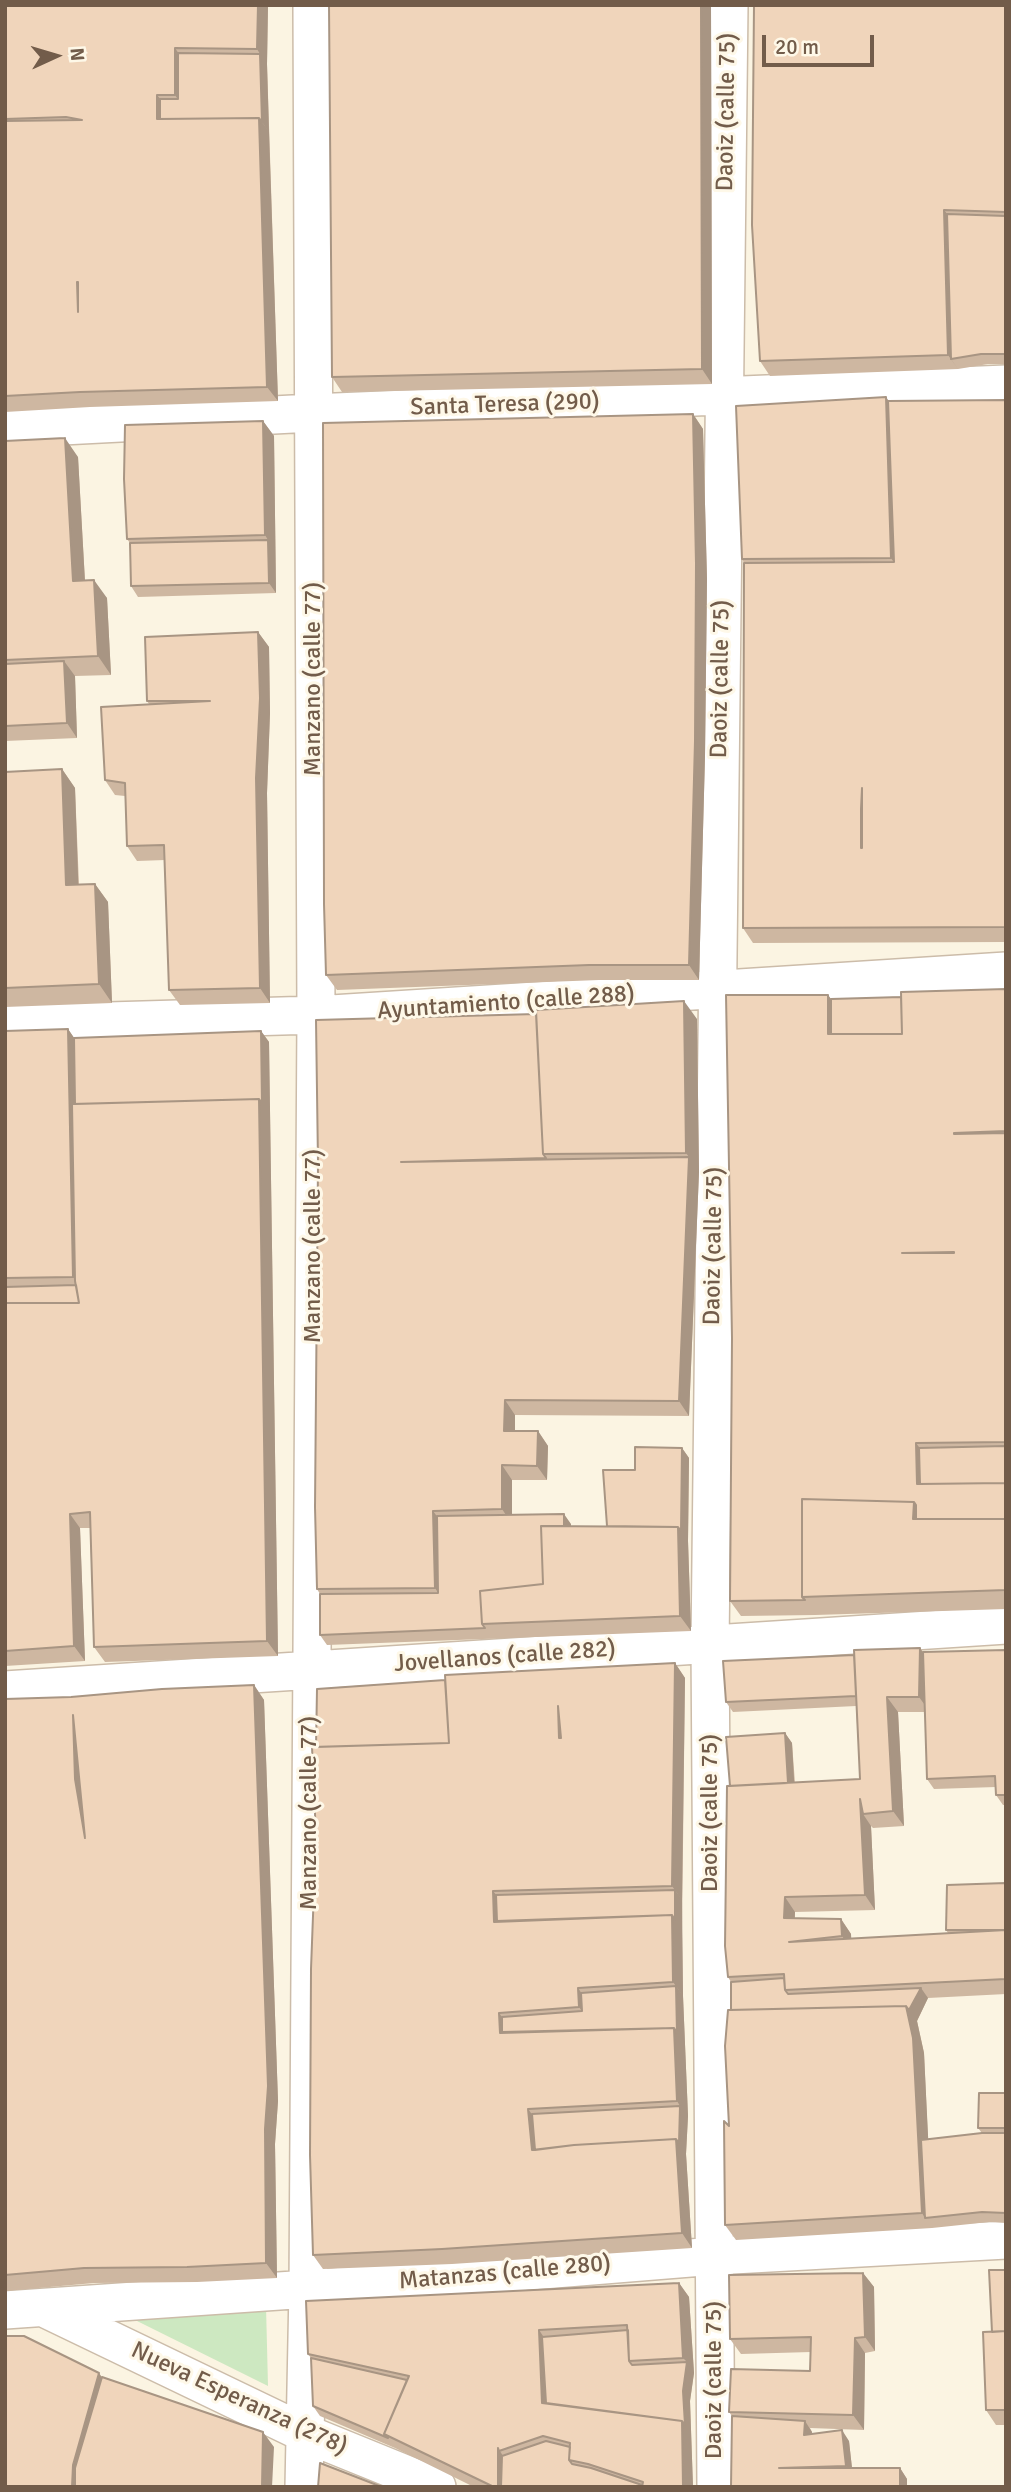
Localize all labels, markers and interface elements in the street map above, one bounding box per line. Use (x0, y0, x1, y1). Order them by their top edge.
north arrow (21, 21, 91, 91)
scale bar (766, 21, 878, 65)
street label: Daoiz (calle 75) (711, 32, 743, 192)
text: 20 m (775, 34, 819, 60)
text: N (65, 47, 89, 62)
street label: Santa Teresa (290) (410, 387, 600, 423)
street label: Manzano (calle 77) (300, 582, 328, 776)
street label: Daoiz (calle 75) (705, 599, 737, 759)
street label: Ayuntamiento (calle 288) (376, 980, 636, 1026)
street label: Manzano (calle 77) (300, 1149, 328, 1343)
street label: Daoiz (calle 75) (698, 1166, 730, 1326)
street label: Jovellanos (calle 282) (393, 1635, 617, 1679)
street label: Manzano (calle 77) (296, 1716, 324, 1910)
street label: Daoiz (calle 75) (697, 1734, 725, 1892)
street label: Matanzas (calle 280) (398, 2249, 612, 2297)
street label: Daoiz (calle 75) (701, 2301, 729, 2459)
street label: Nueva Esperanza (278) (126, 2336, 352, 2462)

